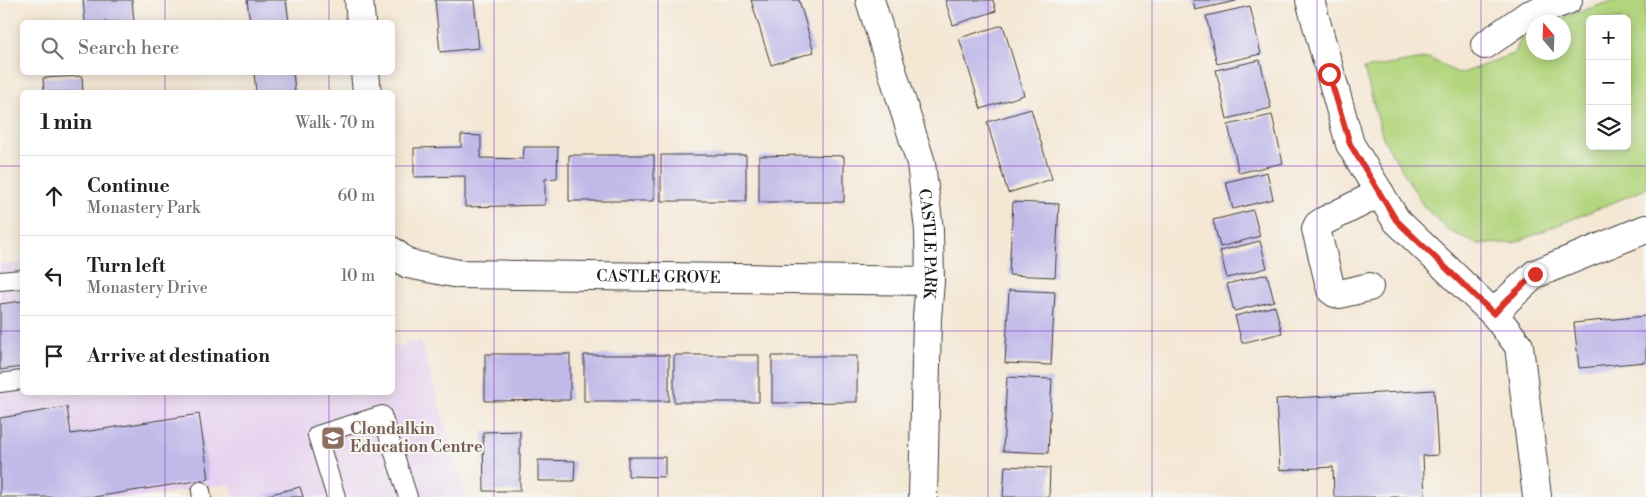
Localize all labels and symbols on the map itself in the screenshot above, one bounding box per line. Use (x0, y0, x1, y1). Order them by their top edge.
north arrow (1526, 15, 1571, 60)
route start (1318, 63, 1341, 86)
street label: CASTLE PARK (914, 187, 940, 301)
route end (1524, 263, 1547, 286)
street label: CASTLE GROVE (596, 266, 721, 288)
place label: Clondalkin Education Centre (350, 419, 483, 457)
school or university icon: Clondalkin Education Centre (320, 425, 346, 451)

